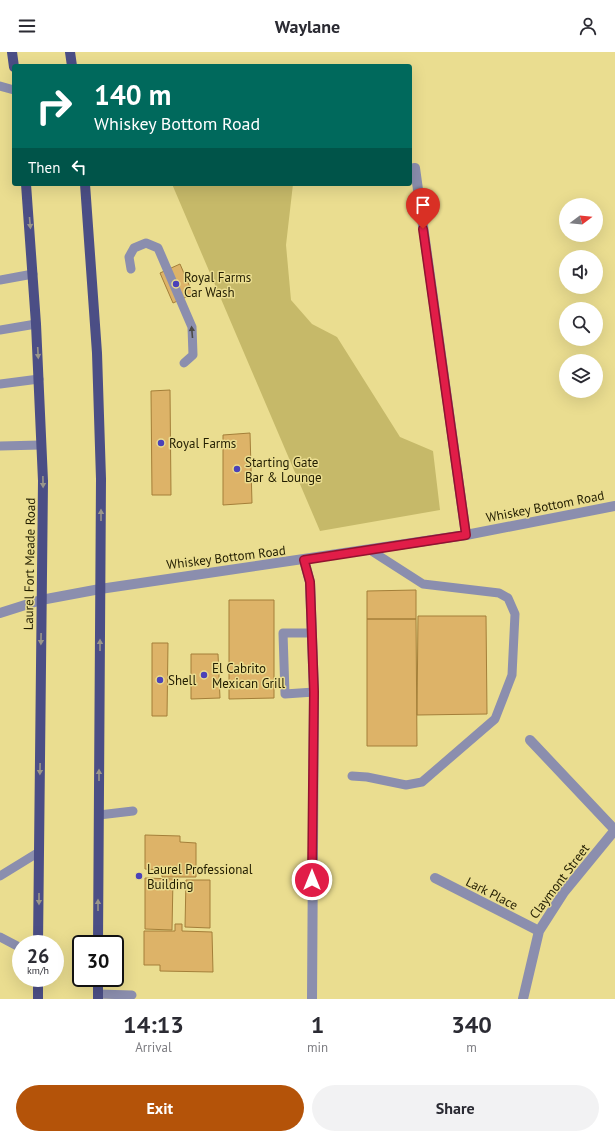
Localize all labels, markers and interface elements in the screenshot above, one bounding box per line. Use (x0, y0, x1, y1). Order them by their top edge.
icon: menu (16, 15, 38, 37)
text: Waylane (275, 15, 340, 38)
icon: person (577, 15, 599, 37)
text: 140 m (94, 76, 171, 113)
icon: right (28, 80, 80, 132)
text: Whiskey Bottom Road (94, 112, 260, 135)
icon: left (68, 156, 90, 178)
text: Then (28, 158, 60, 177)
pin (406, 188, 440, 229)
icon: arrive (412, 194, 434, 216)
north arrow (559, 198, 603, 242)
map controls (559, 198, 603, 398)
one-way arrow (27, 217, 33, 229)
button: sound (559, 250, 603, 294)
place label: Royal Farms Car Wash (184, 269, 251, 301)
marker: Royal Farms Car Wash (171, 279, 181, 289)
button: search (559, 302, 603, 346)
one-way arrow (188, 326, 195, 338)
one-way arrow (34, 347, 41, 359)
button: layers (559, 354, 603, 398)
place label: Royal Farms (169, 435, 236, 452)
marker: Royal Farms (156, 438, 166, 448)
place label: Starting Gate Bar & Lounge (245, 454, 322, 486)
marker: Starting Gate Bar & Lounge (232, 464, 242, 474)
one-way arrow (40, 476, 46, 489)
street label: Whiskey Bottom Road (485, 487, 606, 526)
street label: Laurel Fort Meade Road (20, 498, 39, 630)
one-way arrow (98, 508, 104, 521)
street label: Whiskey Bottom Road (165, 542, 287, 573)
one-way arrow (38, 633, 44, 646)
one-way arrow (97, 638, 103, 651)
place label: El Cabrito Mexican Grill (212, 660, 285, 692)
marker: El Cabrito Mexican Grill (199, 670, 209, 680)
place label: Shell (168, 672, 196, 689)
marker: Shell (155, 675, 165, 685)
one-way arrow (37, 763, 43, 776)
one-way arrow (96, 768, 102, 781)
street label: Claymont Street (526, 840, 593, 922)
position arrow (291, 859, 333, 901)
place label: Laurel Professional Building (147, 861, 253, 893)
marker: Laurel Professional Building (134, 871, 144, 881)
street label: Lark Place (463, 873, 521, 914)
one-way arrow (36, 893, 42, 906)
one-way arrow (95, 898, 101, 911)
speed limit sign: 30 (72, 935, 124, 987)
text: 26 (27, 943, 49, 969)
text: km/h (27, 964, 49, 977)
text: 14:13 (123, 1009, 184, 1040)
text: 1 (311, 1009, 324, 1040)
text: 340 (451, 1009, 492, 1040)
text: Arrival (135, 1039, 172, 1056)
text: min (307, 1039, 328, 1056)
text: m (466, 1039, 477, 1056)
button: Exit (16, 1085, 304, 1131)
button: Share (312, 1085, 599, 1131)

